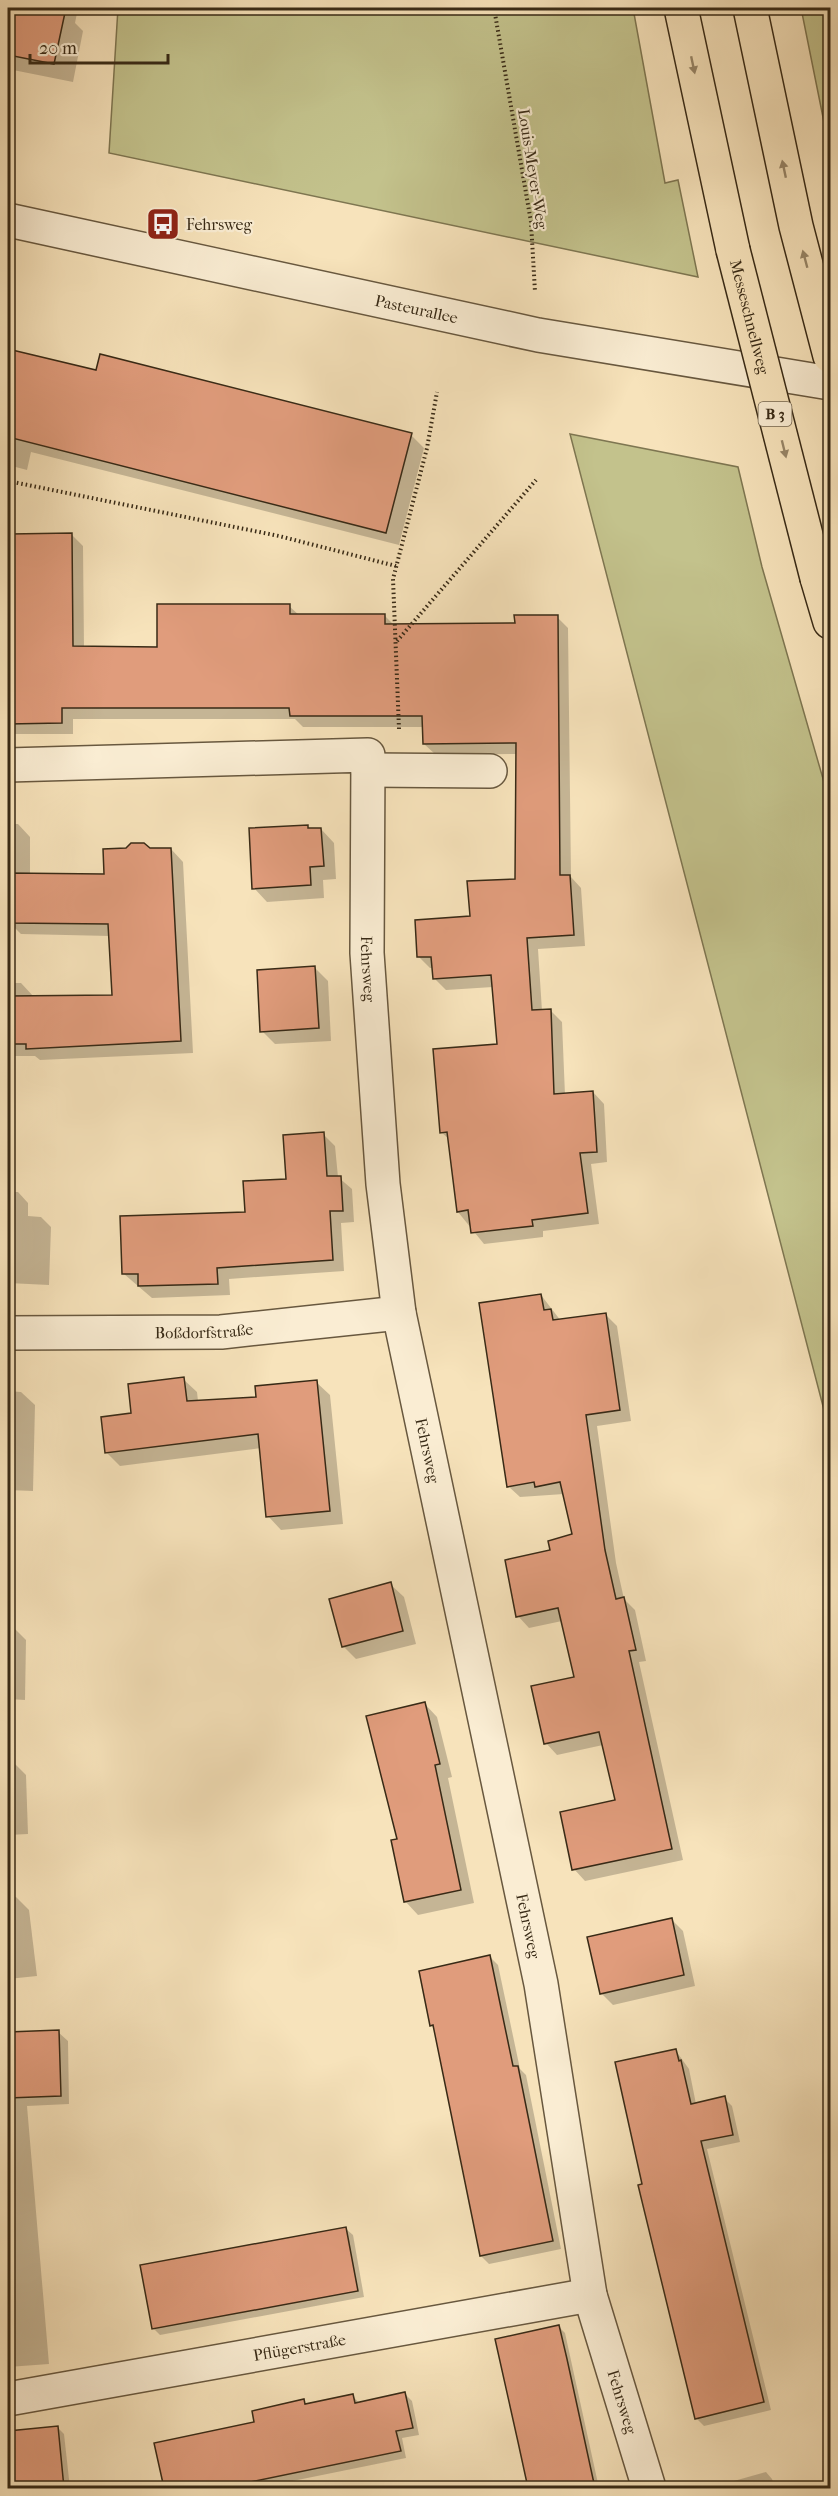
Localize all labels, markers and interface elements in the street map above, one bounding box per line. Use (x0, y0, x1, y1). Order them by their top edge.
scale bar (30, 27, 168, 65)
text: 20 m (39, 38, 77, 59)
one-way arrow (689, 55, 698, 74)
street label: Louis-Meyer-Weg (514, 107, 552, 231)
one-way arrow (779, 159, 788, 178)
bus stop icon: Fehrsweg (145, 206, 181, 242)
place label: Fehrsweg (186, 215, 253, 234)
one-way arrow (800, 250, 809, 268)
street label: Messeschnellweg (726, 257, 774, 377)
street label: Pasteurallee (373, 290, 460, 327)
road number: B 3 (758, 402, 792, 426)
one-way arrow (779, 440, 789, 458)
street label: Fehrsweg (357, 936, 380, 1003)
street label: Boßdorfstraße (155, 1319, 254, 1342)
street label: Fehrsweg (412, 1416, 444, 1485)
street label: Fehrsweg (513, 1891, 545, 1960)
street label: Pflügerstraße (252, 2329, 347, 2365)
street label: Fehrsweg (604, 2367, 642, 2437)

